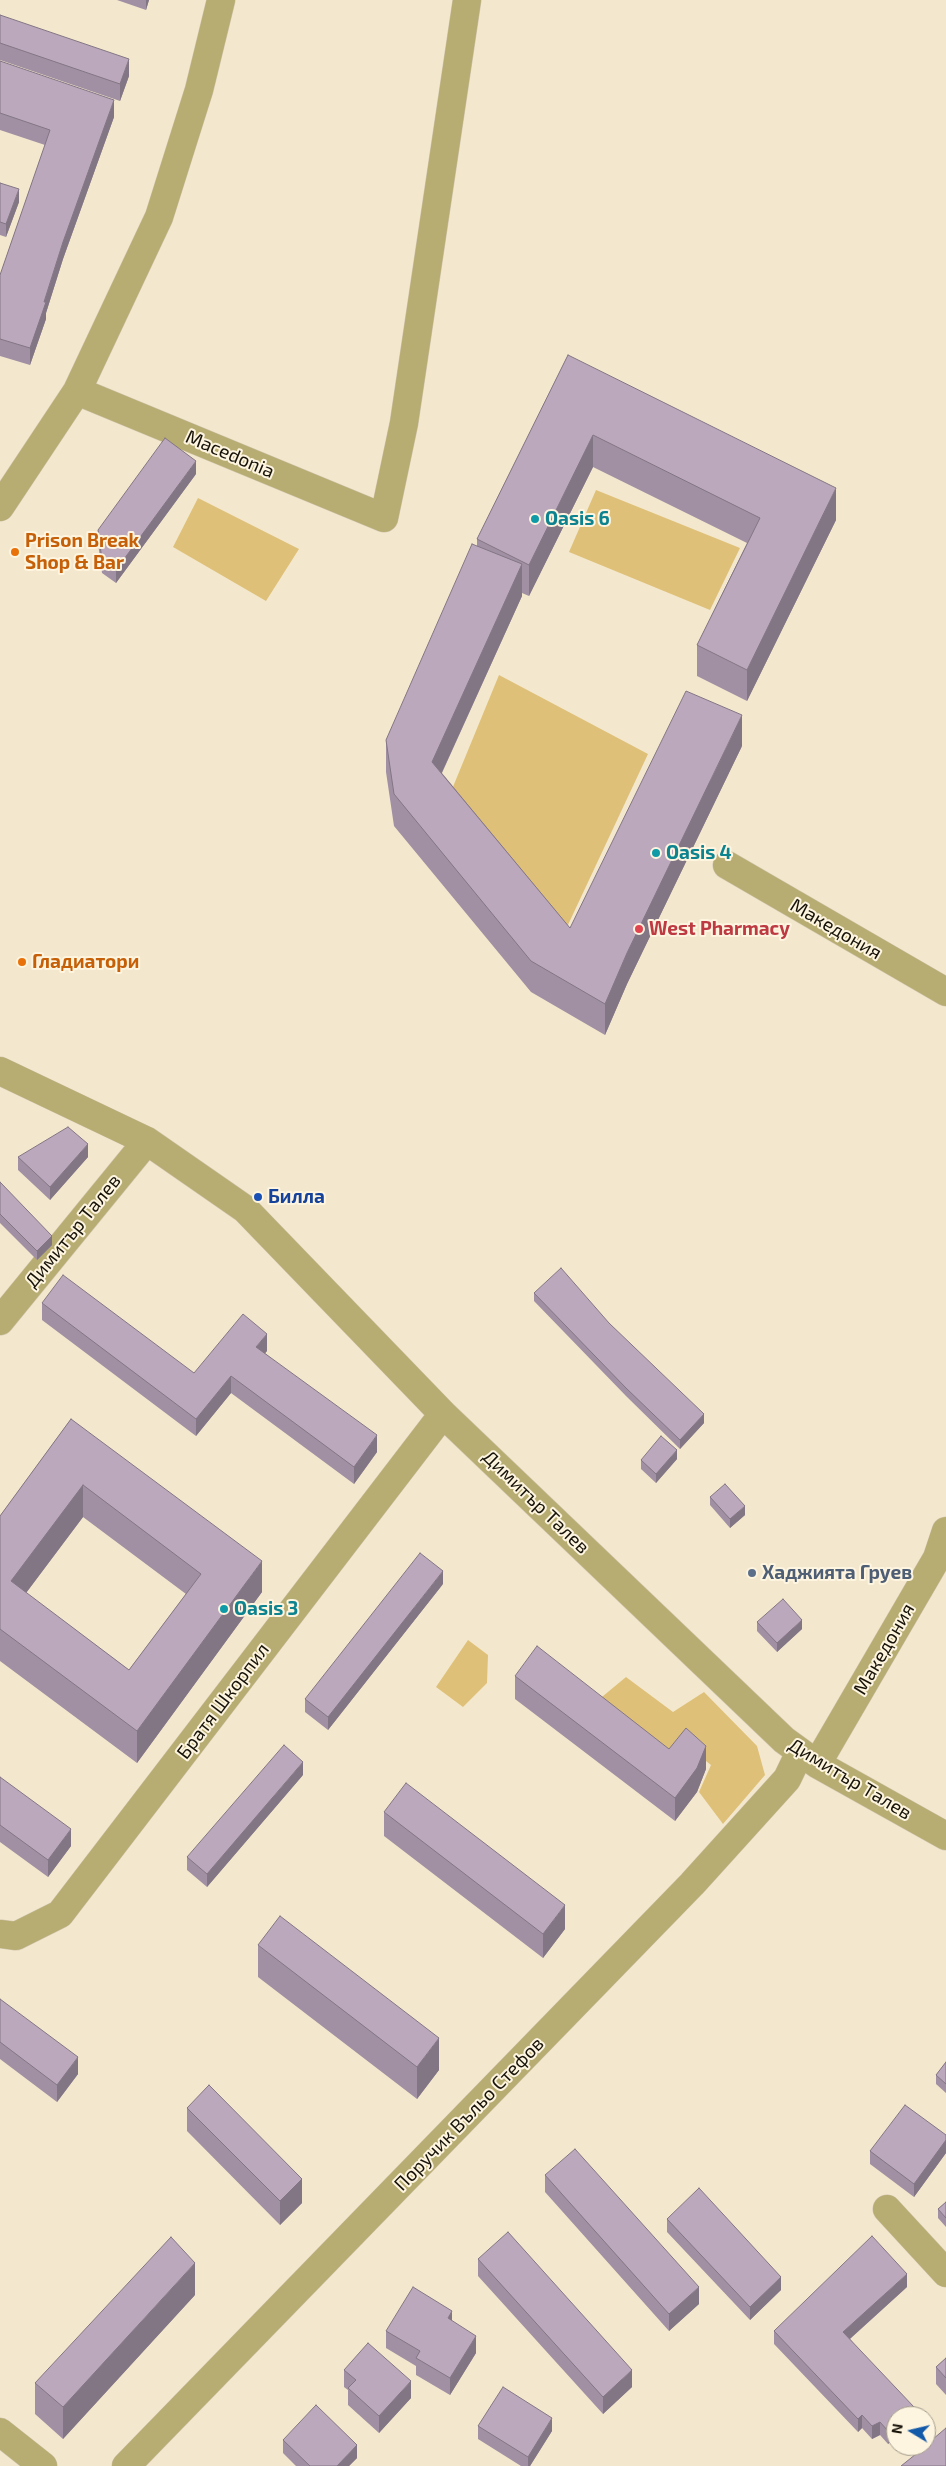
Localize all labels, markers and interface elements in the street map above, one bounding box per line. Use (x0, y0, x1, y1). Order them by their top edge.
street label: Macedonia (182, 425, 278, 483)
place label: Oasis 6 (545, 508, 610, 530)
marker: Oasis 6 (529, 513, 541, 525)
place label: Prison Break Shop & Bar (25, 530, 139, 574)
marker: Prison Break Shop & Bar (9, 546, 21, 558)
place label: Oasis 4 (666, 842, 732, 864)
marker: Oasis 4 (650, 847, 662, 859)
street label: Македония (786, 894, 886, 964)
place label: West Pharmacy (649, 918, 790, 940)
marker: West Pharmacy (633, 923, 645, 935)
place label: Гладиатори (32, 951, 139, 973)
marker: Гладиатори (16, 956, 28, 968)
street label: Димитър Талев (20, 1170, 126, 1292)
place label: Билла (268, 1186, 325, 1208)
marker: Билла (252, 1191, 264, 1203)
street label: Димитър Талев (478, 1445, 594, 1559)
place label: Хаджията Груев (762, 1562, 912, 1584)
marker: Хаджията Груев (746, 1567, 758, 1579)
place label: Oasis 3 (234, 1598, 298, 1620)
street label: Македония (849, 1599, 919, 1699)
marker: Oasis 3 (218, 1603, 230, 1615)
street label: Братя Шкорпил (172, 1639, 274, 1763)
street label: Димитър Талев (784, 1733, 916, 1825)
street label: Поручик Въльо Стефов (390, 2032, 548, 2196)
north arrow (886, 2406, 936, 2456)
text: N (887, 2422, 906, 2435)

